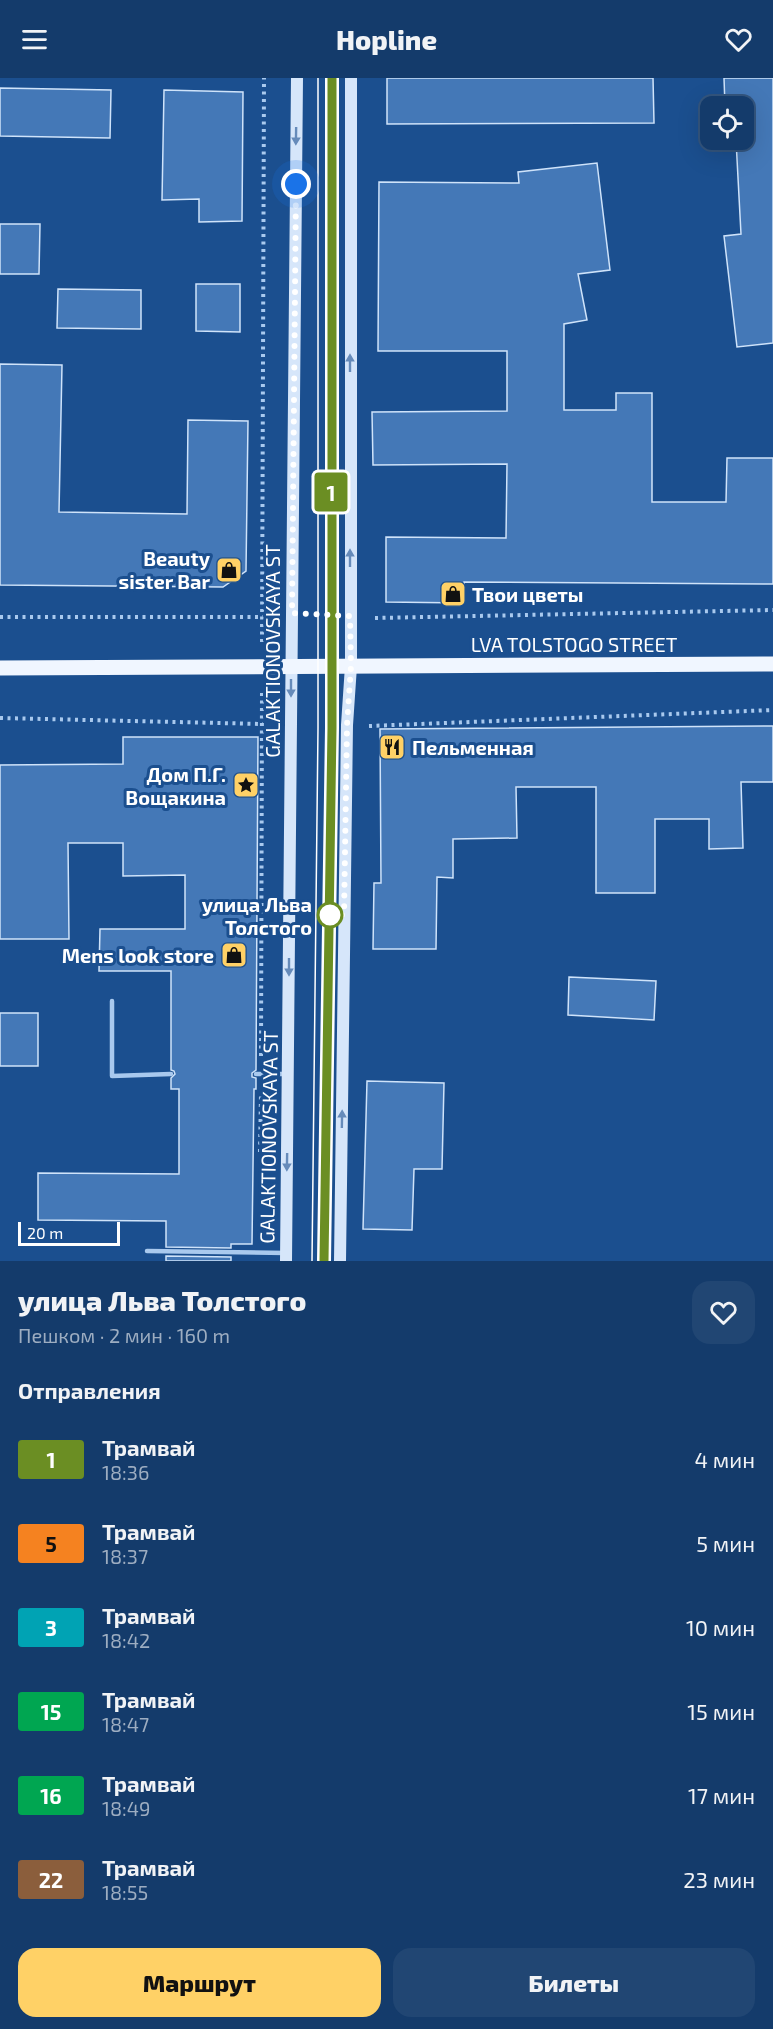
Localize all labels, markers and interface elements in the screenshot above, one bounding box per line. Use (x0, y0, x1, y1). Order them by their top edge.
icon: menu (18, 23, 51, 56)
text: Hopline (336, 23, 437, 55)
icon: heart (722, 23, 755, 56)
map controls (700, 96, 754, 150)
button: locate (700, 96, 754, 150)
one-way arrow (291, 127, 301, 146)
your location (281, 169, 311, 199)
one-way arrow (345, 353, 355, 372)
line badge: 1 (312, 472, 350, 512)
text: 1 (326, 480, 336, 505)
street label: GALAKTIONOVSKAYA ST (260, 544, 284, 758)
place label: Beauty sister Bar (119, 546, 211, 593)
one-way arrow (345, 548, 355, 567)
shop icon: Beauty sister Bar (214, 555, 244, 585)
shop icon: Твои цветы (438, 579, 468, 609)
place label: Твои цветы (472, 582, 584, 606)
street label: LVA TOLSTOGO STREET (471, 632, 678, 656)
one-way arrow (286, 679, 296, 698)
restaurant icon: Пельменная (377, 732, 407, 762)
place label: Пельменная (412, 735, 534, 759)
place label: Дом П.Г. Вощакина (125, 762, 226, 809)
place icon: Дом П.Г. Вощакина (231, 770, 261, 800)
place label: улица Льва Толстого (202, 892, 312, 939)
marker: улица Льва Толстого (317, 902, 343, 928)
shop icon: Mens look store (219, 940, 249, 970)
place label: Mens look store (62, 943, 214, 967)
one-way arrow (284, 958, 294, 977)
street label: GALAKTIONOVSKAYA ST (254, 1030, 282, 1244)
one-way arrow (337, 1109, 346, 1128)
one-way arrow (282, 1153, 292, 1172)
scale bar (18, 1219, 120, 1246)
text: 20 m (27, 1223, 63, 1242)
button: heart (692, 1281, 755, 1344)
text: улица Льва Толстого (18, 1283, 306, 1317)
text: Пешком · 2 мин · 160 m (18, 1323, 230, 1347)
text: Отправления (18, 1377, 161, 1403)
text: Трамвай (102, 1434, 196, 1460)
text: 4 мин (694, 1446, 755, 1472)
text: 1 (46, 1447, 56, 1472)
text: 18:36 (102, 1460, 149, 1484)
text: Трамвай (102, 1518, 196, 1544)
text: 5 мин (696, 1530, 755, 1556)
text: 5 (45, 1531, 57, 1556)
text: 18:37 (102, 1544, 148, 1568)
text: Трамвай (102, 1602, 196, 1628)
text: 10 мин (686, 1614, 755, 1640)
text: 3 (45, 1615, 57, 1640)
text: 18:42 (102, 1628, 150, 1652)
text: Трамвай (102, 1686, 196, 1712)
text: 15 мин (687, 1698, 755, 1724)
text: 15 (41, 1699, 61, 1724)
text: 18:47 (102, 1712, 149, 1736)
text: Трамвай (102, 1770, 196, 1796)
text: 17 мин (688, 1782, 755, 1808)
text: 16 (40, 1783, 62, 1808)
text: 18:49 (102, 1796, 151, 1820)
text: Трамвай (102, 1854, 196, 1880)
text: 23 мин (683, 1866, 755, 1892)
text: 22 (39, 1867, 63, 1892)
text: 18:55 (102, 1880, 148, 1904)
button: Маршрут (18, 1948, 381, 2017)
button: Билеты (393, 1948, 755, 2017)

